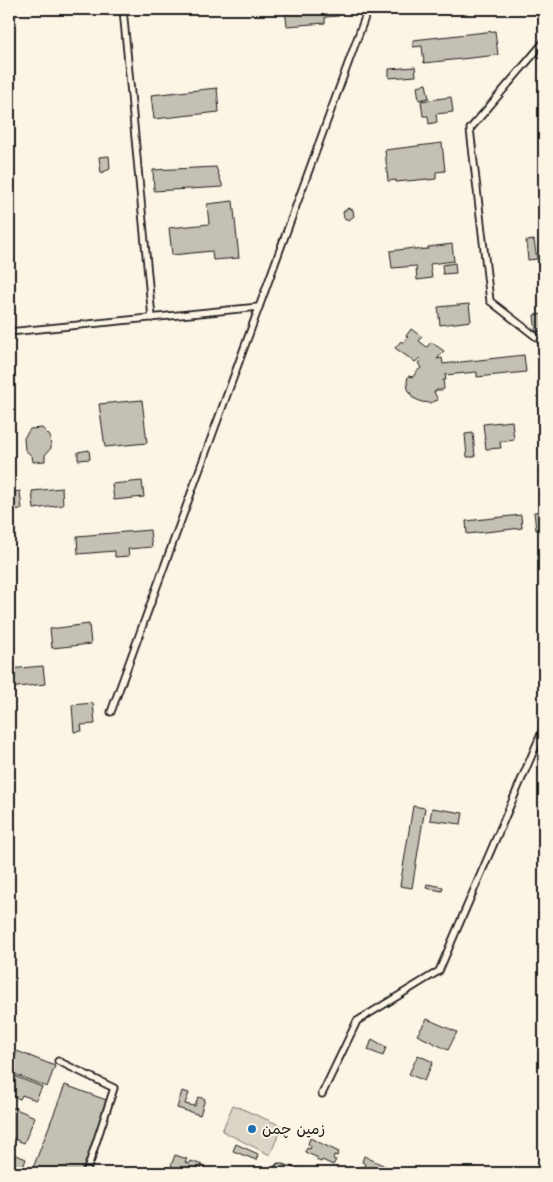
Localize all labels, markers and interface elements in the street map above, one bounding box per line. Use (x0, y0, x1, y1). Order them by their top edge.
place label: زمین چمن (262, 1118, 325, 1139)
marker: زمین چمن (246, 1123, 258, 1135)

